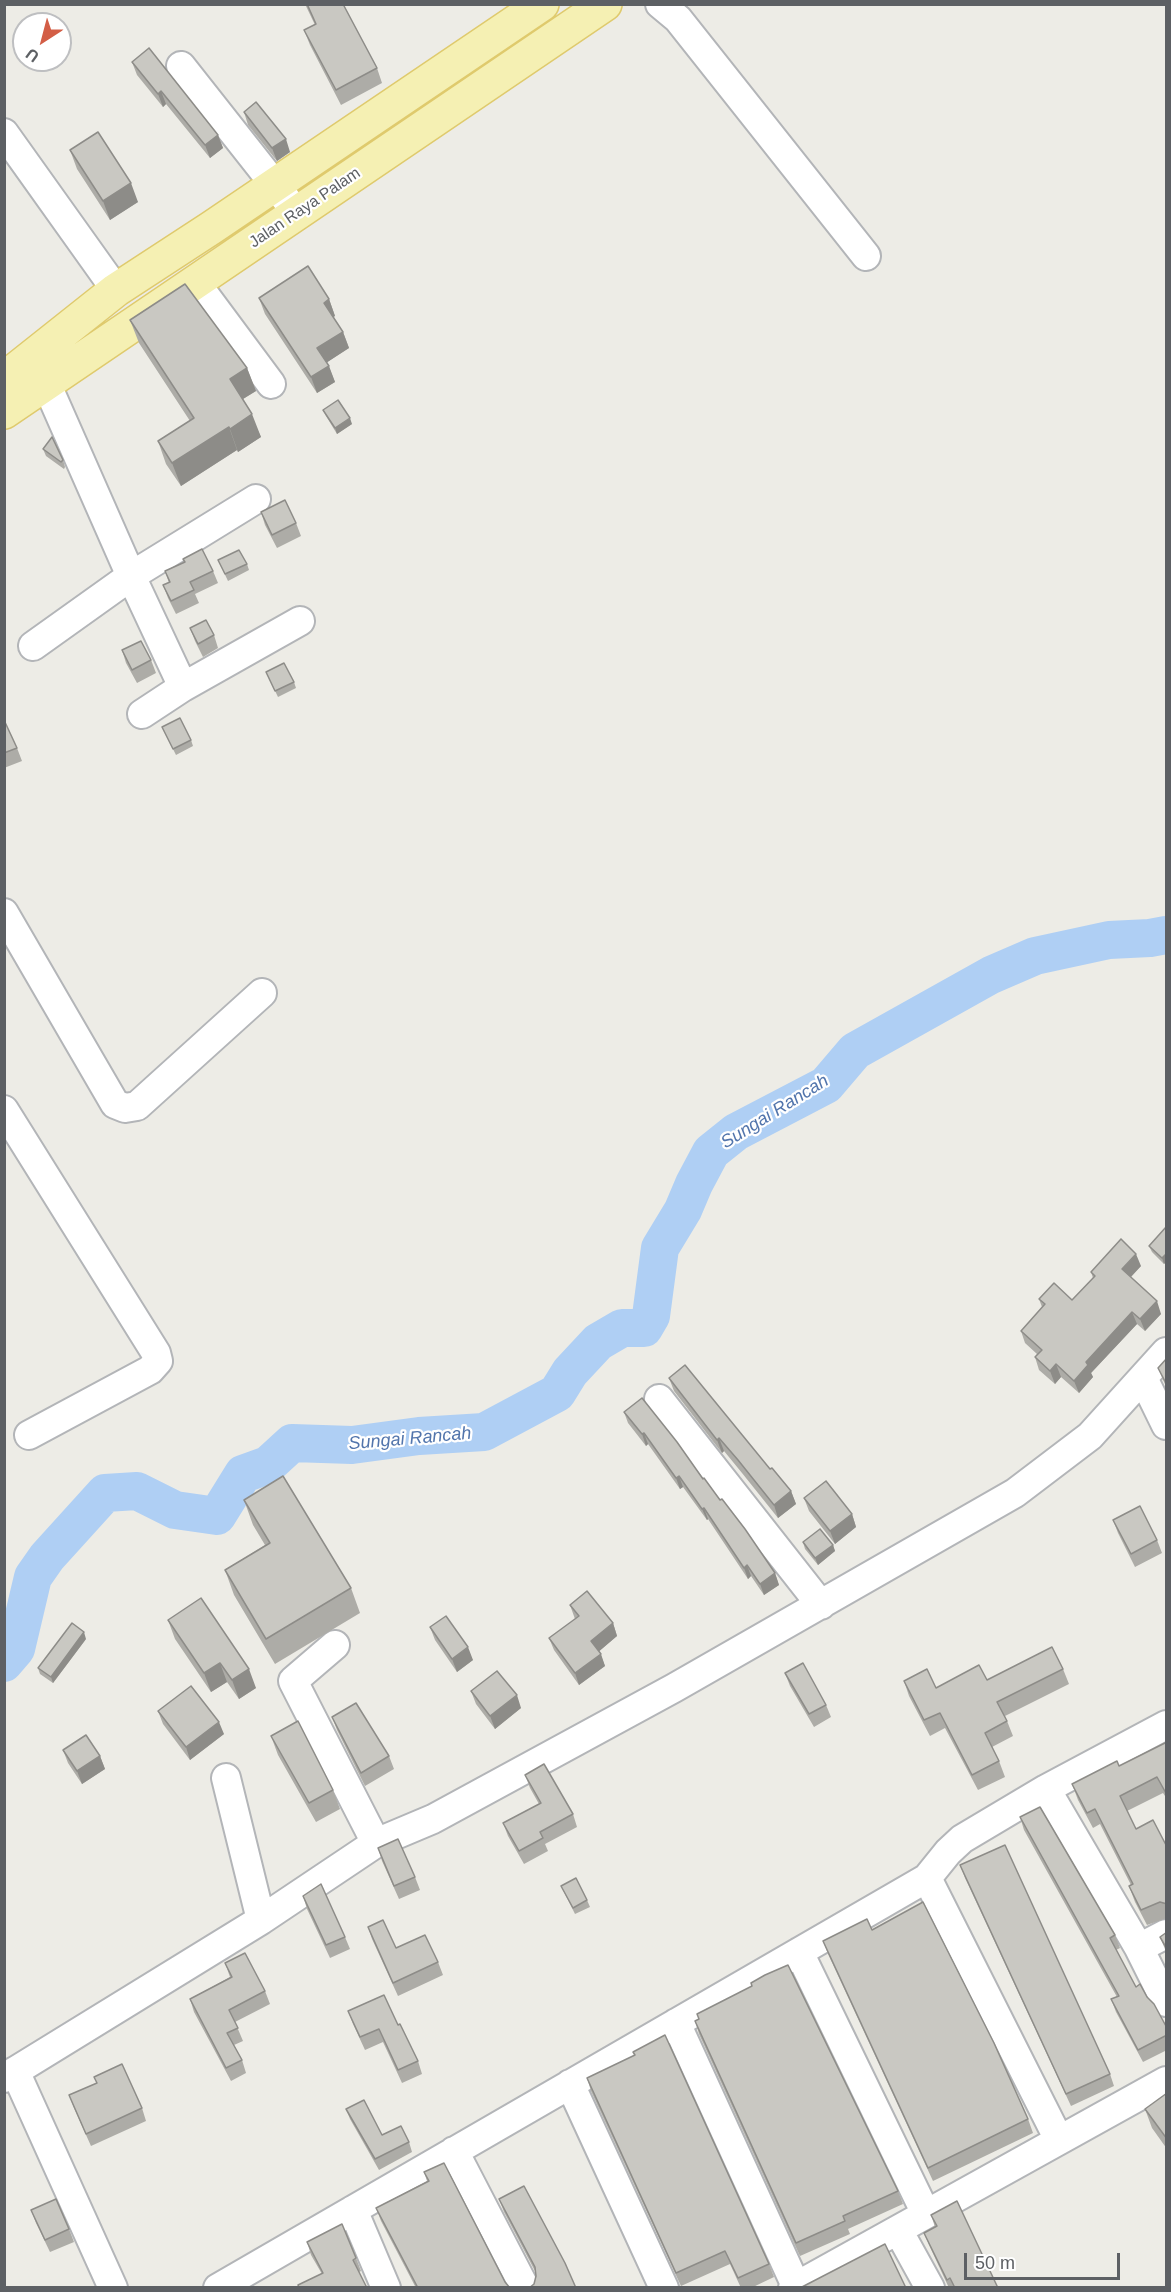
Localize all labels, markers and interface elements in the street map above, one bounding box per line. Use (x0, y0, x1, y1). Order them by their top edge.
north arrow (12, 12, 72, 72)
text: U (23, 45, 42, 66)
street label: Jalan Raya Palam (246, 164, 364, 252)
water label: Sungai Rancah (717, 1070, 833, 1154)
water label: Sungai Rancah (348, 1423, 472, 1455)
scale bar (967, 2241, 1123, 2279)
text: 50 m (975, 2253, 1015, 2273)

